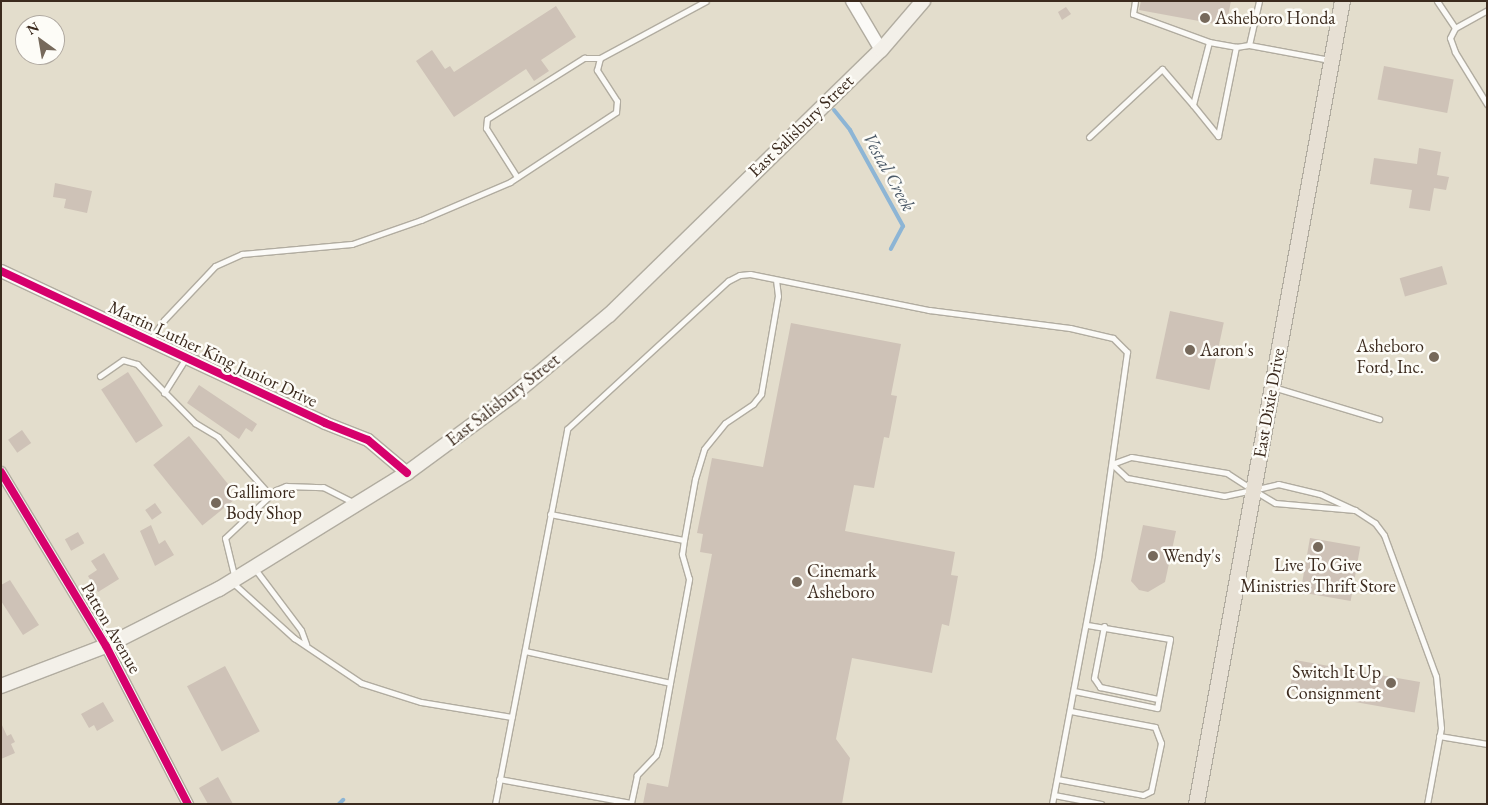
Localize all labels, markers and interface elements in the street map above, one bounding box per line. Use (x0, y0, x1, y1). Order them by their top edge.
place label: Asheboro Honda (1215, 7, 1336, 29)
marker: Asheboro Honda (1199, 12, 1211, 24)
north arrow (15, 15, 65, 65)
text: N (23, 17, 42, 39)
street label: East Salisbury Street (744, 70, 858, 182)
water label: Vestal Creek (858, 129, 920, 215)
street label: Martin Luther King Junior Drive (105, 296, 321, 412)
place label: Asheboro Ford, Inc. (1356, 336, 1424, 378)
place label: Aaron's (1200, 339, 1253, 361)
marker: Aaron's (1184, 344, 1196, 356)
street label: East Dixie Drive (1249, 346, 1289, 460)
street label: East Salisbury Street (442, 349, 564, 451)
marker: Asheboro Ford, Inc. (1428, 351, 1440, 363)
place label: Gallimore Body Shop (226, 482, 302, 524)
marker: Gallimore Body Shop (210, 497, 222, 509)
marker: Live To Give Ministries Thrift Store (1312, 541, 1324, 553)
place label: Wendy's (1163, 545, 1221, 567)
marker: Wendy's (1147, 550, 1159, 562)
place label: Live To Give Ministries Thrift Store (1240, 555, 1396, 598)
place label: Cinemark Asheboro (807, 561, 876, 604)
marker: Cinemark Asheboro (791, 576, 803, 588)
street label: Patton Avenue (76, 579, 146, 677)
place label: Switch It Up Consignment (1286, 662, 1381, 704)
marker: Switch It Up Consignment (1385, 677, 1397, 689)

